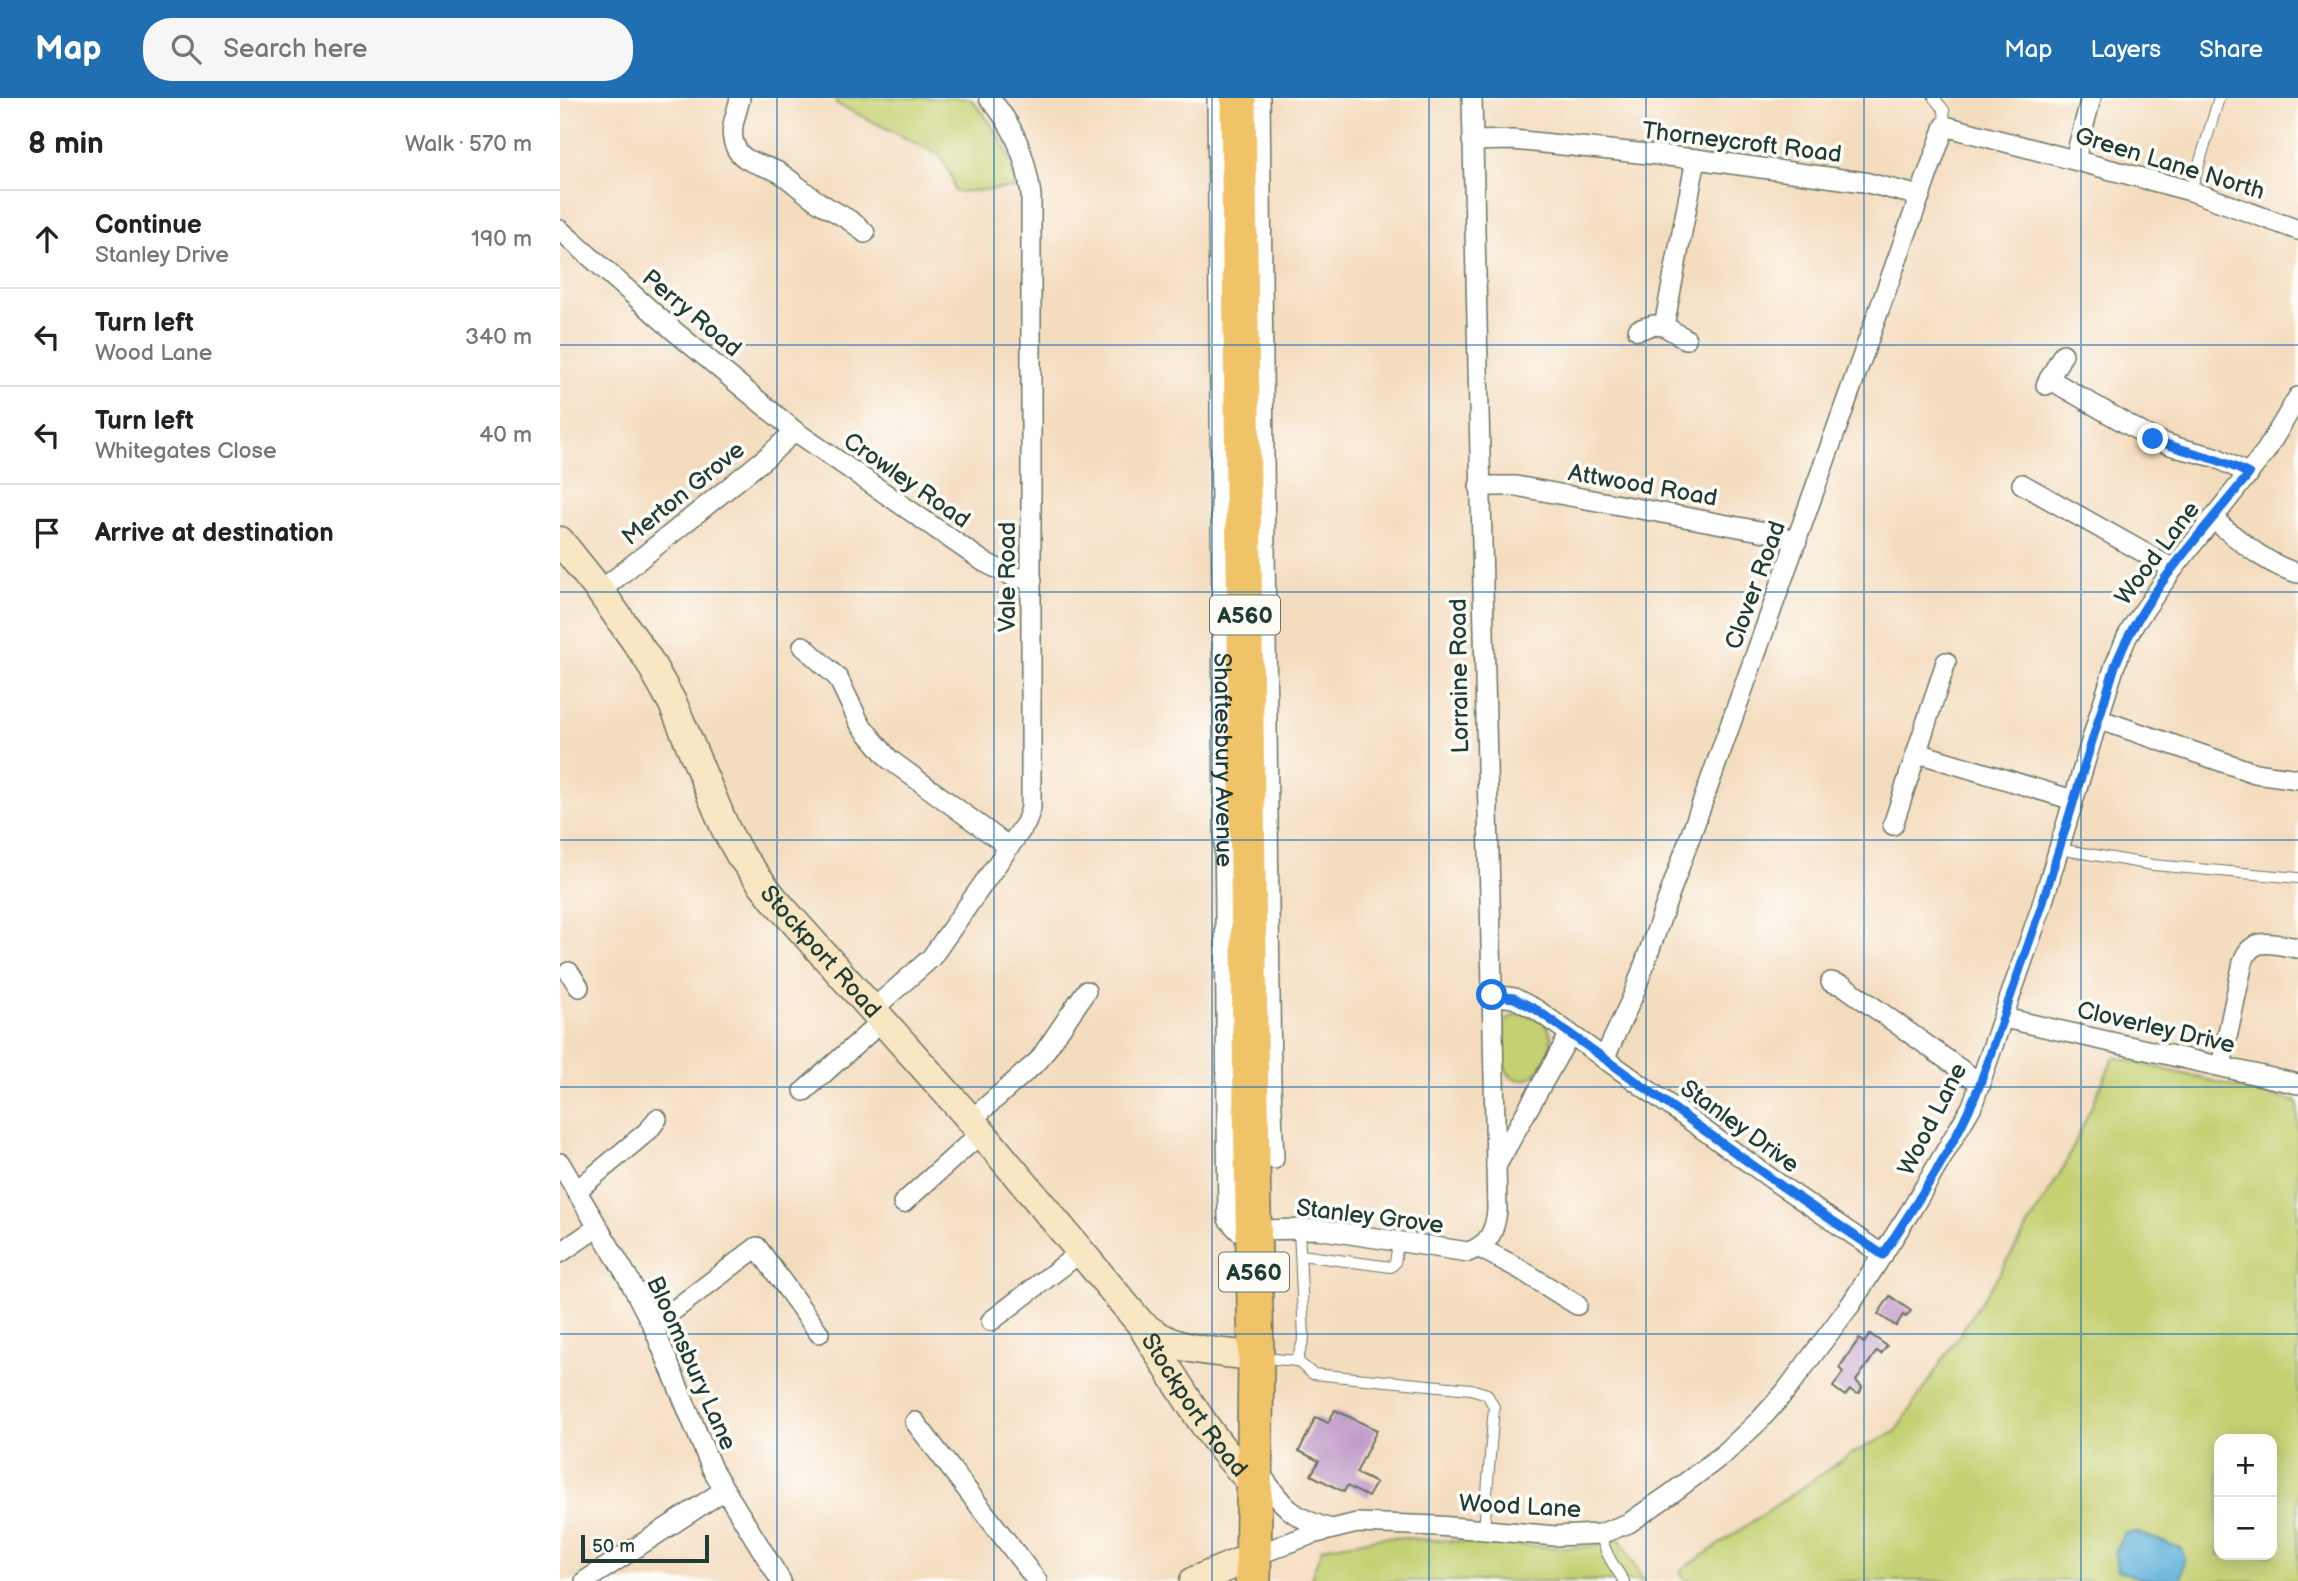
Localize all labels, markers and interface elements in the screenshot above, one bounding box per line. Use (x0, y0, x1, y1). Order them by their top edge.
search box (143, 18, 633, 81)
text: Map (35, 29, 101, 69)
icon: search (167, 30, 205, 68)
text: Search here (223, 34, 367, 65)
text: Map (2004, 35, 2052, 64)
text: Layers (2090, 35, 2161, 64)
text: Share (2199, 35, 2263, 64)
street label: Thorneycroft Road (1640, 116, 1843, 169)
street label: Green Lane North (2072, 121, 2268, 206)
text: 8 min (28, 126, 104, 162)
text: Walk · 570 m (405, 130, 532, 158)
text: Continue (95, 210, 202, 241)
icon: ahead (28, 220, 66, 258)
text: 190 m (471, 225, 532, 253)
text: Stanley Drive (95, 241, 229, 269)
street label: Perry Road (636, 263, 747, 363)
text: Turn left (95, 308, 194, 339)
icon: left (28, 318, 66, 356)
text: 340 m (465, 323, 532, 351)
text: Wood Lane (95, 339, 212, 367)
text: Turn left (95, 406, 194, 437)
icon: left (28, 416, 66, 454)
text: 40 m (479, 421, 532, 449)
route end (2137, 423, 2168, 454)
street label: Crowley Road (838, 426, 976, 535)
street label: Merton Grove (616, 435, 750, 552)
text: Whitegates Close (95, 437, 277, 465)
street label: Attwood Road (1566, 458, 1720, 513)
street label: Wood Lane (2109, 496, 2206, 611)
icon: arrive (28, 514, 66, 552)
street label: Clover Road (1719, 517, 1792, 653)
text: Arrive at destination (95, 518, 334, 549)
street label: Vale Road (993, 522, 1022, 632)
road number: A560 (1210, 596, 1280, 635)
street label: Lorraine Road (1444, 598, 1475, 754)
street label: Shaftesbury Avenue (1207, 653, 1239, 867)
street label: Stockport Road (754, 880, 887, 1024)
route start (1476, 979, 1507, 1010)
street label: Cloverley Drive (2074, 995, 2238, 1060)
street label: Wood Lane (1892, 1058, 1973, 1180)
street label: Stanley Drive (1675, 1074, 1805, 1179)
street label: Stanley Grove (1295, 1193, 1445, 1240)
road number: A560 (1219, 1252, 1289, 1292)
street label: Bloomsbury Lane (640, 1272, 743, 1455)
street label: Stockport Road (1135, 1328, 1253, 1483)
map controls (2214, 1434, 2277, 1560)
button: + (2214, 1434, 2277, 1497)
street label: Wood Lane (1458, 1489, 1582, 1524)
button: − (2214, 1497, 2277, 1560)
scale bar (581, 1532, 709, 1564)
text: 50 m (592, 1535, 635, 1558)

